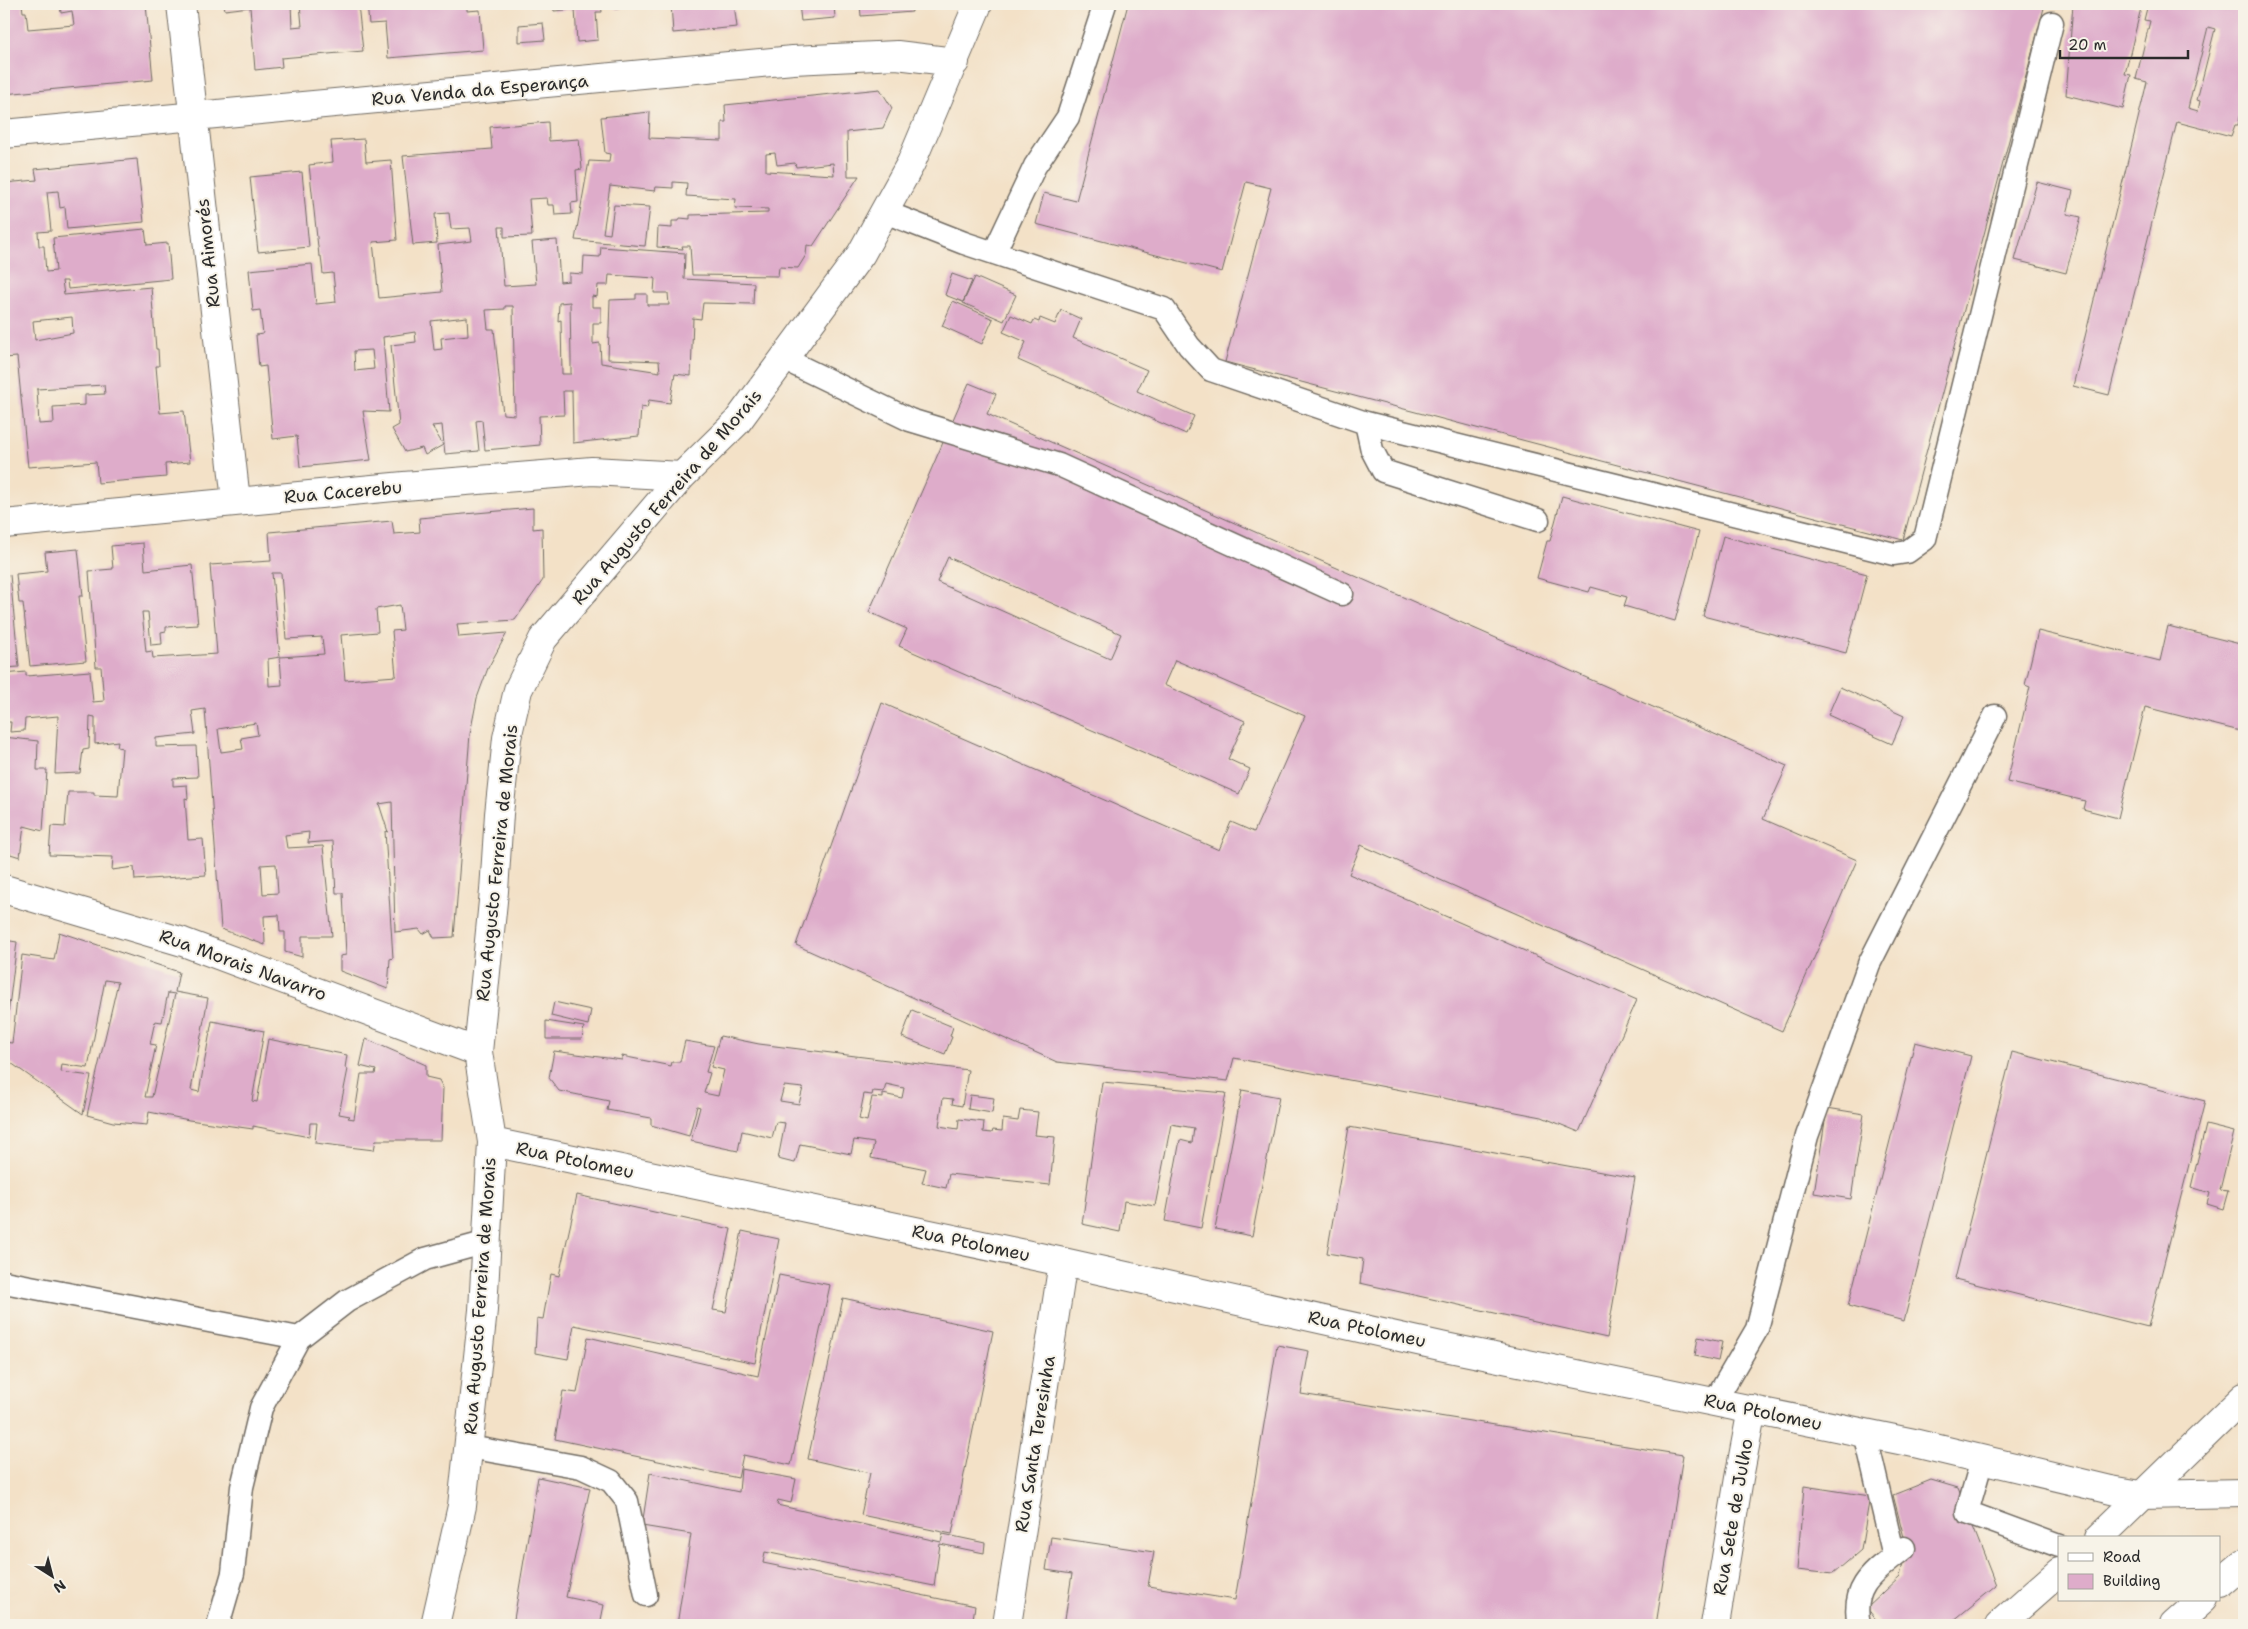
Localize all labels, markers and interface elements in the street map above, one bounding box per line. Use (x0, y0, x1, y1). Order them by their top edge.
scale bar (2060, 28, 2188, 60)
text: 20 m (2068, 35, 2107, 55)
street label: Rua Venda da Esperança (371, 69, 589, 111)
street label: Rua Aimorés (190, 197, 226, 309)
street label: Rua Augusto Ferreira de Morais (567, 384, 767, 610)
street label: Rua Cacerebu (283, 475, 403, 509)
street label: Rua Augusto Ferreira de Morais (471, 723, 523, 1003)
street label: Rua Morais Navarro (156, 924, 330, 1006)
street label: Rua Ptolomeu (514, 1136, 636, 1184)
street label: Rua Augusto Ferreira de Morais (458, 1156, 502, 1436)
street label: Rua Ptolomeu (910, 1219, 1032, 1267)
street label: Rua Ptolomeu (1306, 1305, 1428, 1353)
street label: Rua Santa Teresinha (1009, 1354, 1061, 1534)
street label: Rua Ptolomeu (1702, 1388, 1824, 1436)
street label: Rua Sete de Julho (1707, 1437, 1759, 1597)
legend (2058, 1536, 2220, 1602)
text: Road (2103, 1547, 2141, 1567)
north arrow (28, 1552, 78, 1602)
text: Building (2103, 1571, 2160, 1591)
text: N (50, 1576, 69, 1597)

